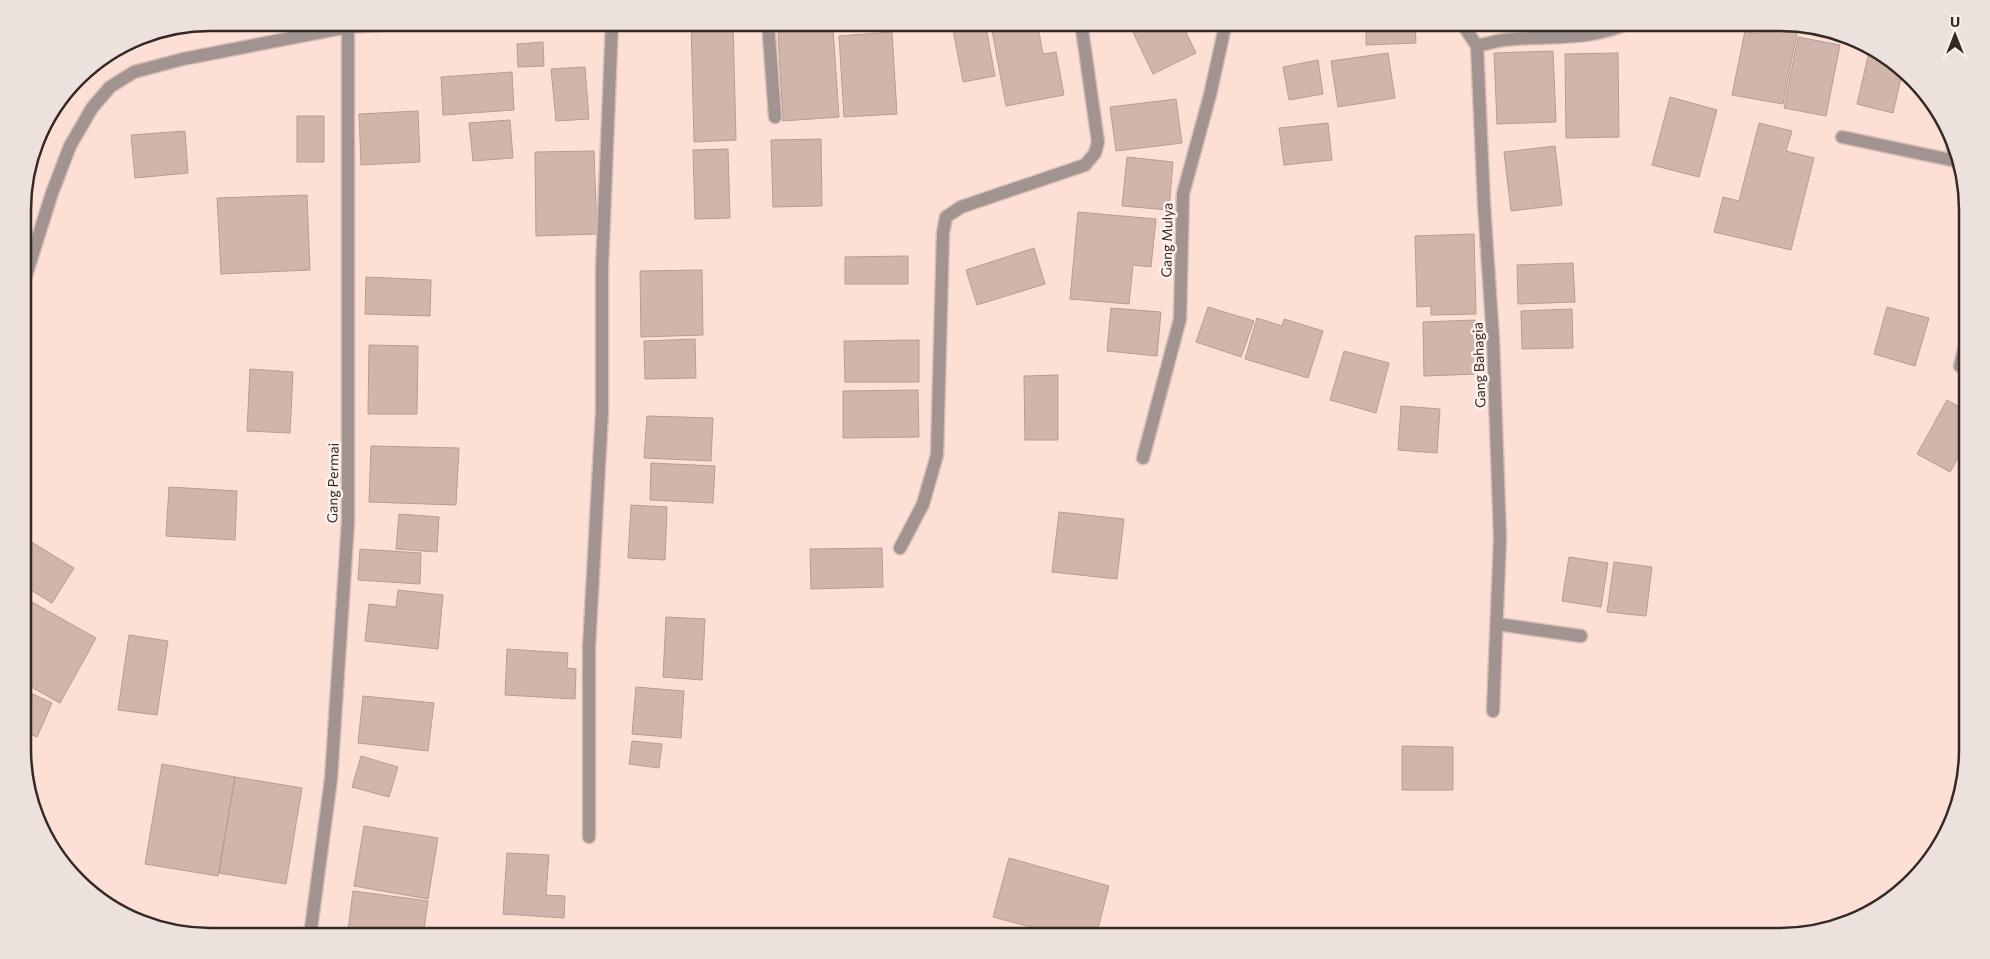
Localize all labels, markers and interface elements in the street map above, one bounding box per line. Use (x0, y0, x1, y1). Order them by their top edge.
north arrow (1930, 10, 1980, 60)
text: U (1950, 13, 1960, 30)
street label: Gang Mulya (1157, 202, 1176, 278)
street label: Gang Bahagia (1469, 322, 1488, 408)
street label: Gang Permai (323, 443, 342, 523)

